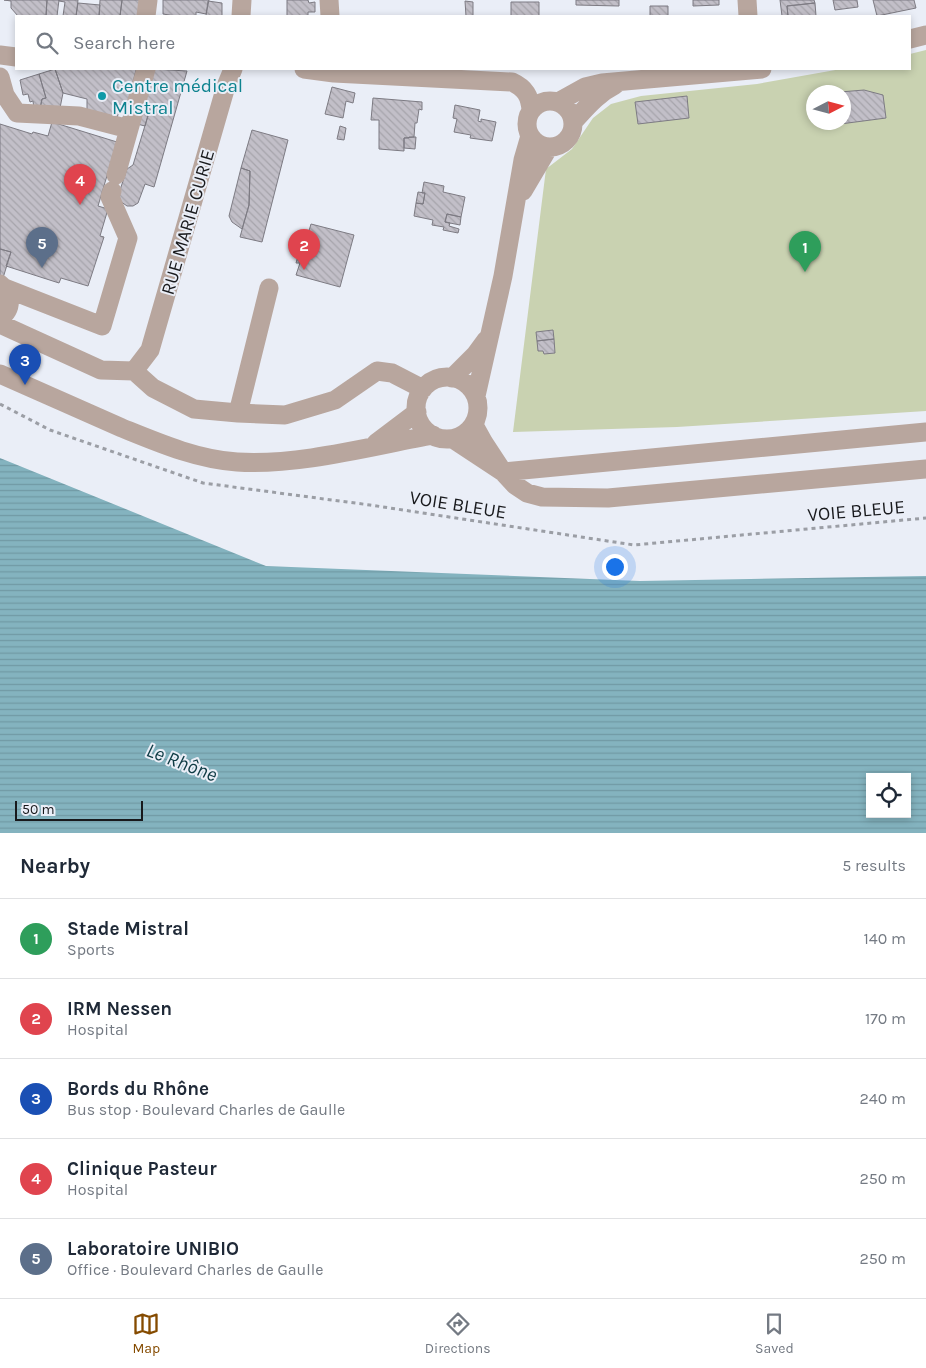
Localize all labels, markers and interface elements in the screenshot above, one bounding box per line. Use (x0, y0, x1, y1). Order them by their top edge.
search box (15, 15, 911, 70)
icon: search (33, 29, 61, 57)
text: Search here (73, 32, 175, 54)
place label: Centre médical Mistral (112, 75, 243, 119)
north arrow (806, 85, 851, 130)
marker: Centre médical Mistral (96, 90, 108, 102)
street label: RUE MARIE CURIE (157, 147, 219, 297)
pin: 4 (64, 164, 96, 205)
pin: 5 (26, 227, 58, 268)
pin: 2 (288, 229, 320, 270)
pin: 1 (789, 231, 821, 272)
pin: 3 (9, 344, 41, 385)
street label: VOIE BLEUE (408, 486, 508, 523)
street label: VOIE BLEUE (806, 496, 906, 526)
your location (602, 554, 628, 580)
water label: Le Rhône (143, 739, 220, 786)
map controls (866, 773, 911, 818)
button: locate (866, 773, 911, 818)
scale bar (15, 798, 142, 821)
text: 50 m (22, 801, 55, 818)
text: Nearby (20, 854, 90, 878)
text: 5 results (842, 856, 906, 875)
text: Stade Mistral (67, 918, 189, 940)
text: 1 (33, 929, 39, 948)
text: 140 m (864, 929, 906, 948)
text: Sports (67, 940, 115, 959)
text: IRM Nessen (67, 998, 172, 1020)
text: 2 (31, 1009, 41, 1028)
text: 170 m (865, 1009, 906, 1028)
text: Hospital (67, 1020, 128, 1039)
text: Bords du Rhône (67, 1078, 209, 1100)
text: 3 (31, 1089, 41, 1108)
text: 240 m (860, 1089, 906, 1108)
text: Bus stop · Boulevard Charles de Gaulle (67, 1100, 345, 1119)
text: Clinique Pasteur (67, 1158, 217, 1180)
text: 4 (31, 1169, 41, 1188)
text: 250 m (859, 1169, 906, 1188)
text: Hospital (67, 1180, 128, 1199)
text: Laboratoire UNIBIO (67, 1238, 239, 1260)
text: 5 (31, 1249, 41, 1268)
text: 250 m (859, 1249, 906, 1268)
text: Office · Boulevard Charles de Gaulle (67, 1260, 323, 1279)
tab: Map (132, 1310, 160, 1357)
tab: Directions (425, 1310, 491, 1357)
tab: Saved (755, 1310, 794, 1357)

